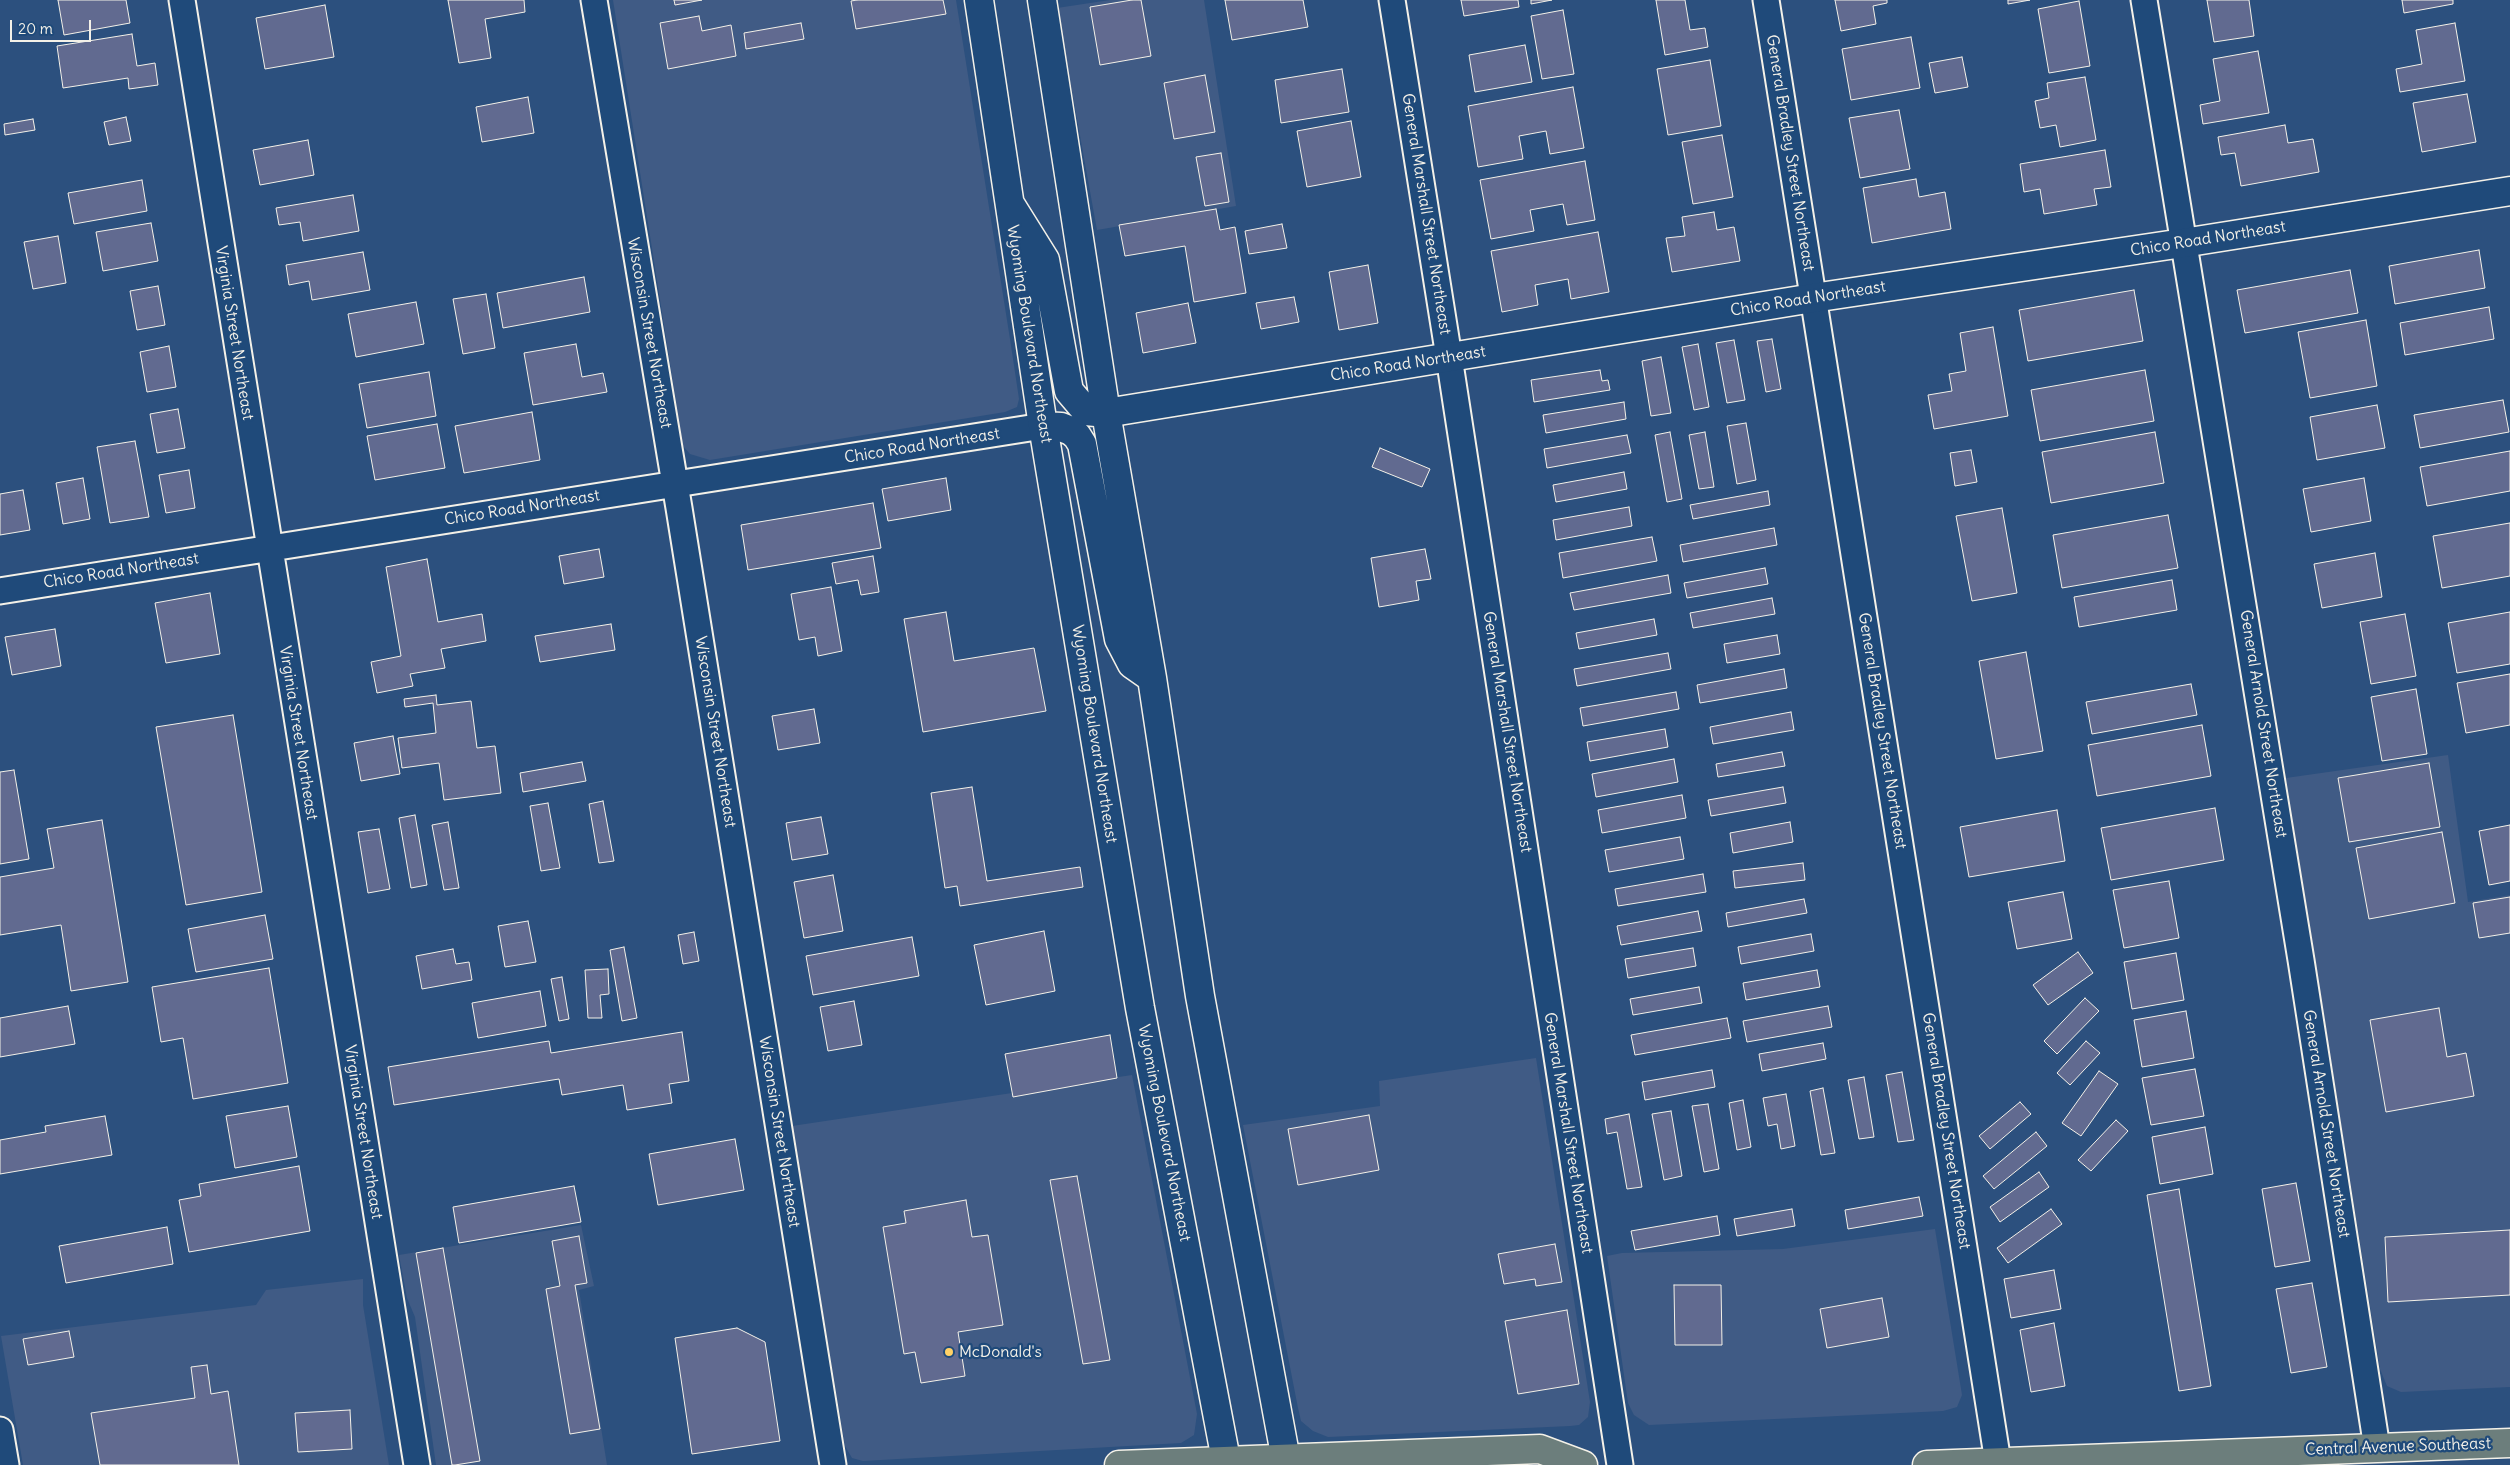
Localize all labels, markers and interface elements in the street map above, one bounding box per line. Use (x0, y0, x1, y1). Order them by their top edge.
scale bar (12, 10, 94, 42)
text: 20 m (18, 19, 53, 38)
street label: General Bradley Street Northeast (1762, 33, 1818, 273)
street label: General Marshall Street Northeast (1397, 92, 1455, 336)
street label: Chico Road Northeast (2129, 217, 2287, 261)
street label: Wyoming Boulevard Northeast (1002, 223, 1056, 445)
street label: Wisconsin Street Northeast (623, 236, 675, 430)
street label: Virginia Street Northeast (211, 244, 257, 422)
street label: Chico Road Northeast (1729, 277, 1887, 321)
street label: Chico Road Northeast (1329, 342, 1487, 386)
street label: Chico Road Northeast (843, 424, 1001, 468)
street label: Chico Road Northeast (443, 486, 601, 530)
street label: Chico Road Northeast (42, 549, 200, 593)
street label: General Arnold Street Northeast (2235, 609, 2291, 839)
street label: General Marshall Street Northeast (1478, 610, 1536, 854)
street label: General Bradley Street Northeast (1854, 611, 1910, 851)
street label: Wyoming Boulevard Northeast (1067, 623, 1121, 845)
street label: Wisconsin Street Northeast (690, 635, 740, 829)
street label: Virginia Street Northeast (275, 644, 321, 822)
street label: General Arnold Street Northeast (2298, 1009, 2354, 1239)
street label: General Marshall Street Northeast (1539, 1011, 1597, 1255)
street label: General Bradley Street Northeast (1918, 1011, 1974, 1251)
street label: Wyoming Boulevard Northeast (1134, 1023, 1194, 1243)
street label: Wisconsin Street Northeast (754, 1035, 804, 1229)
street label: Virginia Street Northeast (340, 1043, 386, 1221)
place label: McDonald's (959, 1342, 1042, 1362)
marker: McDonald's (943, 1346, 955, 1358)
street label: Central Avenue Southeast (2305, 1434, 2491, 1460)

